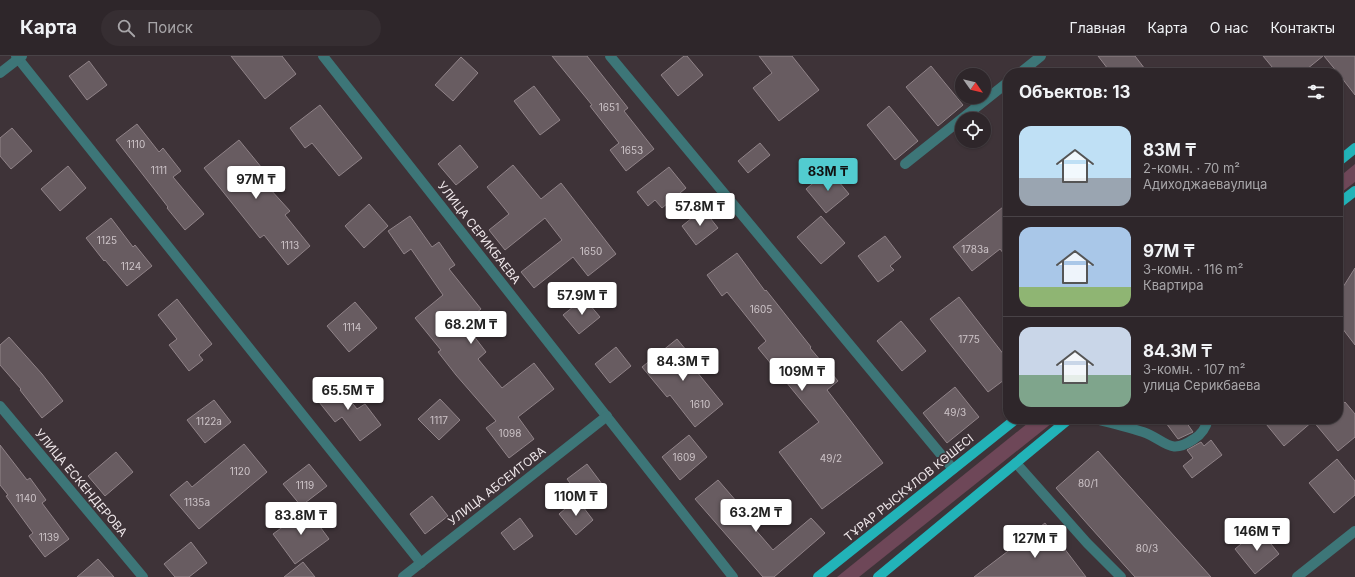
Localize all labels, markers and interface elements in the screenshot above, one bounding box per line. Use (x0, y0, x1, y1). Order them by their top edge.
search box (101, 10, 381, 46)
text: Карта (20, 16, 77, 39)
icon: search (115, 17, 137, 39)
text: Поиск (147, 18, 193, 37)
text: Главная (1070, 19, 1125, 36)
text: Карта (1147, 19, 1188, 36)
text: О нас (1210, 19, 1248, 36)
text: Контакты (1270, 19, 1335, 36)
north arrow (955, 68, 991, 104)
map controls (955, 68, 991, 148)
icon: filters (1305, 81, 1327, 103)
text: Объектов: 13 (1019, 82, 1131, 102)
house number: 1651 (599, 101, 619, 113)
button: locate (955, 112, 991, 148)
house number: 1110 (127, 138, 145, 150)
text: 83M ₸ (1143, 140, 1196, 160)
icon: home (1051, 142, 1099, 190)
house number: 1653 (621, 144, 643, 156)
pin: 83M ₸ (800, 158, 856, 192)
text: 2-комн. · 70 m² (1143, 160, 1240, 176)
text: 83M ₸ (808, 163, 848, 179)
house number: 1111 (151, 164, 167, 176)
pin: 97M ₸ (228, 166, 284, 200)
text: 97M ₸ (236, 171, 276, 187)
text: Адиходжаеваулица (1143, 176, 1267, 192)
street label: УЛИЦА СЕРИКБАЕВА (435, 178, 524, 287)
pin: 57.8M ₸ (663, 193, 737, 227)
text: 57.8M ₸ (675, 198, 725, 214)
house number: 1125 (97, 234, 117, 246)
house number: 1113 (281, 239, 299, 251)
text: 97M ₸ (1143, 241, 1195, 261)
house number: 1783а (961, 243, 989, 255)
icon: home (1051, 243, 1099, 291)
house number: 1650 (580, 245, 602, 257)
house number: 1124 (121, 260, 141, 272)
text: 3-комн. · 116 m² (1143, 261, 1243, 277)
text: Квартира (1143, 277, 1204, 293)
pin: 57.9M ₸ (545, 282, 619, 316)
text: 57.9M ₸ (557, 287, 607, 303)
house number: 1605 (750, 303, 772, 315)
pin: 68.2M ₸ (434, 311, 508, 345)
text: 68.2M ₸ (444, 316, 498, 332)
house number: 1114 (343, 321, 361, 333)
house number: 1775 (958, 333, 980, 345)
text: 84.3M ₸ (1143, 341, 1212, 361)
icon: home (1051, 343, 1099, 391)
pin: 84.3M ₸ (646, 348, 720, 382)
text: 84.3M ₸ (656, 353, 710, 369)
pin: 109M ₸ (769, 358, 835, 392)
text: 3-комн. · 107 m² (1143, 361, 1245, 377)
text: 109M ₸ (779, 363, 825, 379)
pin: 65.5M ₸ (311, 377, 385, 411)
text: улица Серикбаева (1143, 377, 1261, 393)
text: 65.5M ₸ (322, 382, 374, 398)
house number: 1610 (690, 398, 710, 410)
house number: 49/3 (944, 406, 966, 418)
house number: 1117 (430, 414, 448, 426)
house number: 1122а (196, 415, 222, 427)
street label: УЛИЦА ЕСКЕНДЕРОВА (32, 426, 131, 540)
house number: 1098 (499, 427, 521, 439)
street label: ТҰРАР РЫСКҰЛОВ КӨШЕСІ (841, 431, 976, 545)
street label: УЛИЦА АБСЕИТОВА (445, 443, 548, 528)
house number: 1609 (673, 451, 695, 463)
house number: 49/2 (820, 452, 842, 464)
house number: 1120 (230, 465, 250, 477)
house number: 80/1 (1078, 477, 1098, 489)
house number: 1119 (296, 479, 314, 491)
pin: 110M ₸ (543, 483, 609, 517)
text: 110M ₸ (554, 488, 598, 504)
house number: 1140 (16, 492, 36, 504)
house number: 1135а (184, 496, 210, 508)
pin: 63.2M ₸ (719, 499, 793, 533)
pin: 83.8M ₸ (264, 502, 338, 536)
text: 63.2M ₸ (730, 504, 782, 520)
text: 83.8M ₸ (275, 507, 327, 523)
pin: 146M ₸ (1224, 518, 1290, 552)
text: 146M ₸ (1234, 523, 1280, 539)
pin: 127M ₸ (1002, 525, 1068, 559)
text: 127M ₸ (1012, 530, 1058, 546)
house number: 1139 (39, 531, 59, 543)
house number: 80/3 (1136, 542, 1158, 554)

